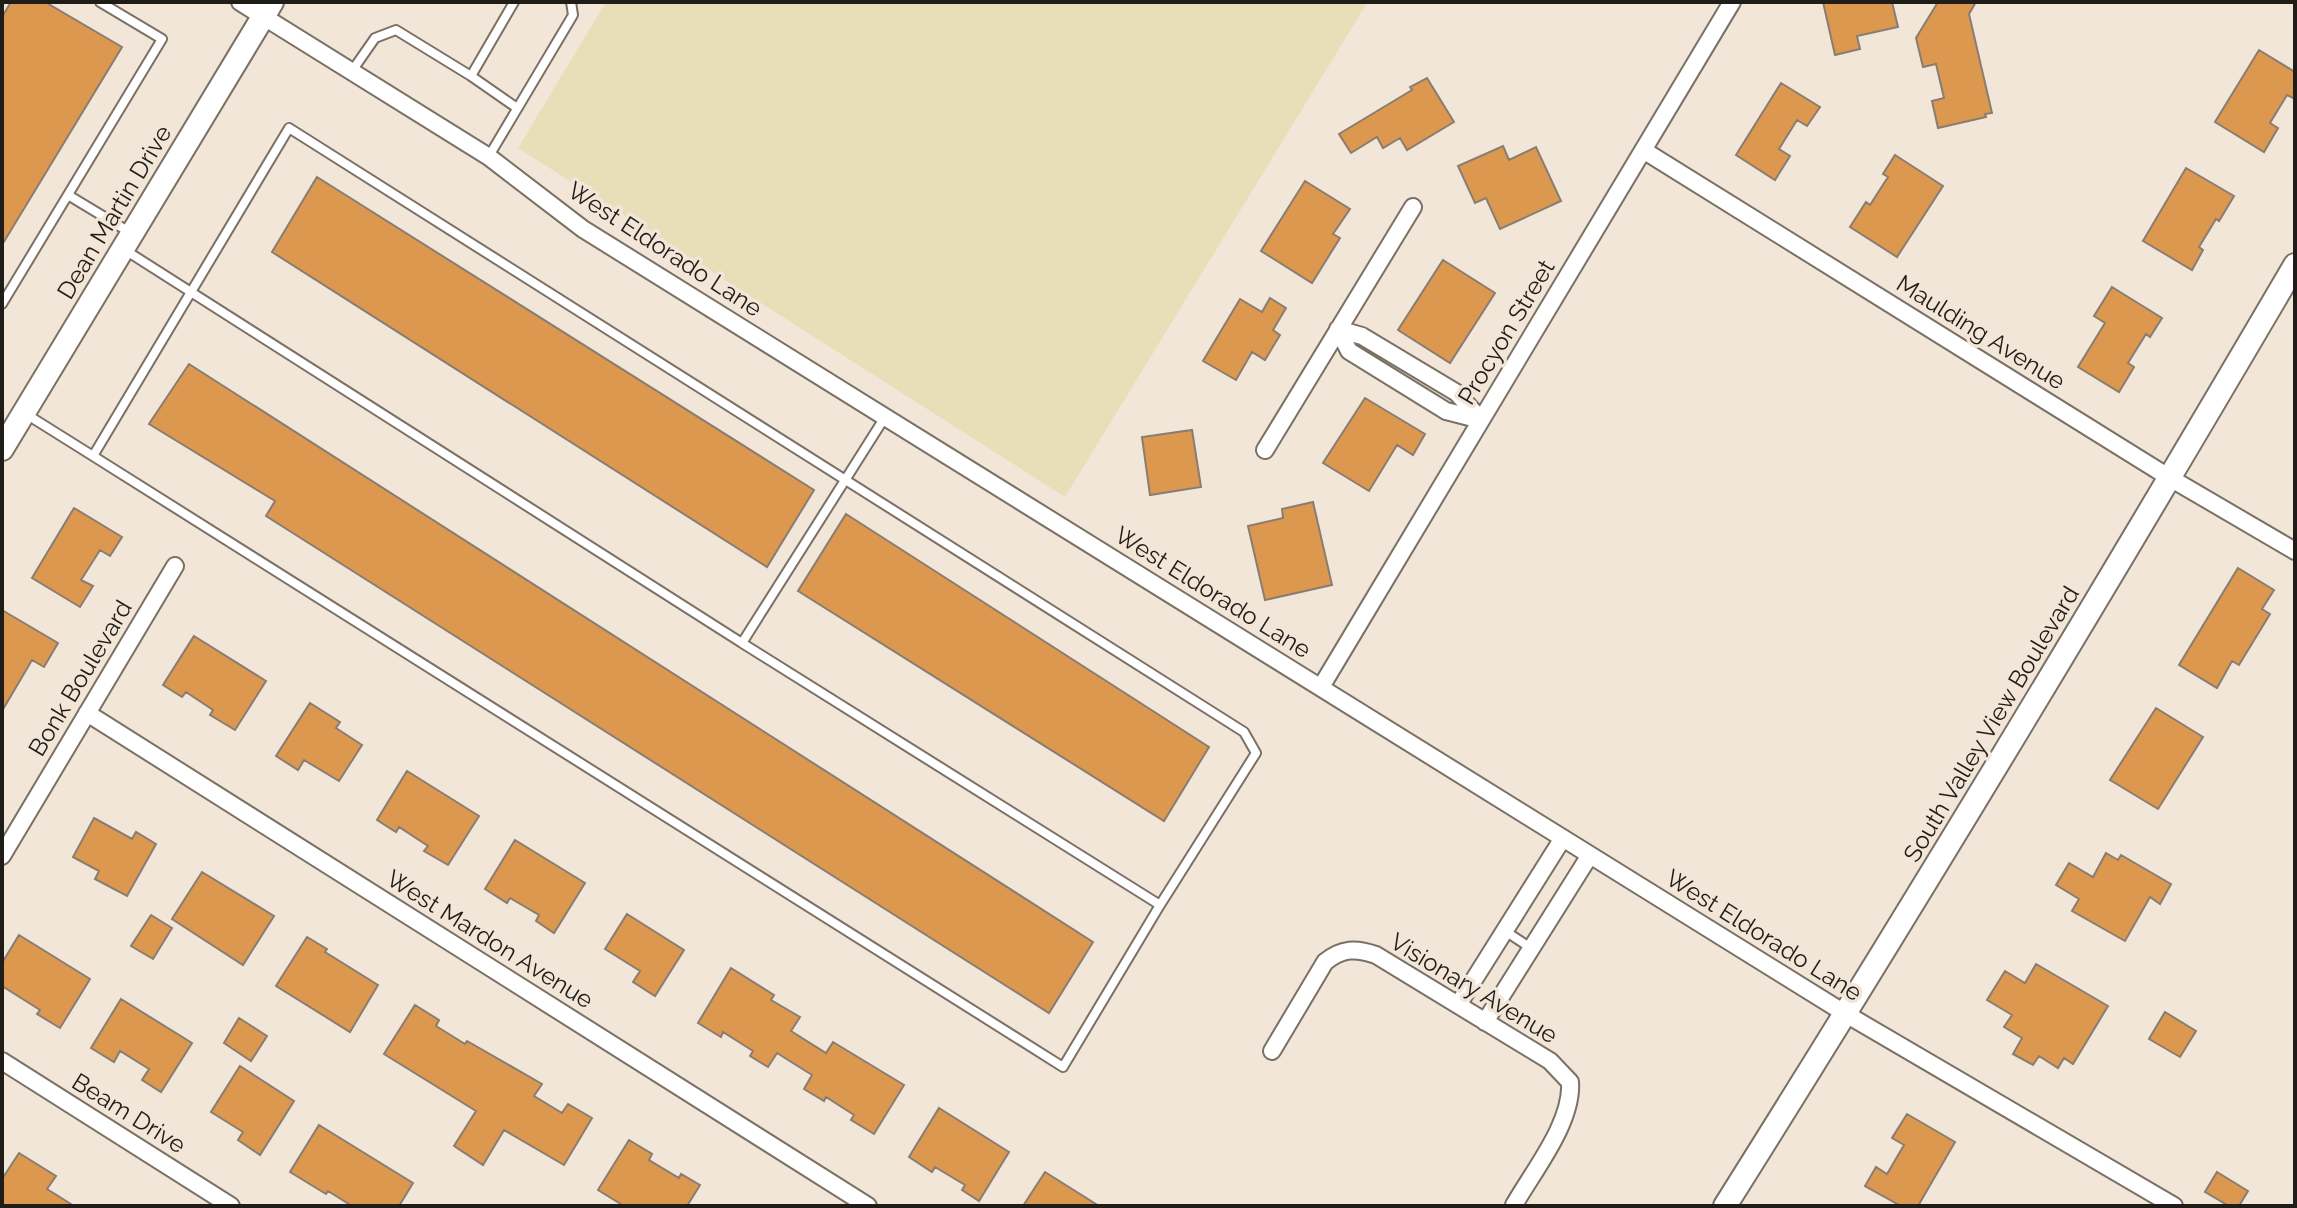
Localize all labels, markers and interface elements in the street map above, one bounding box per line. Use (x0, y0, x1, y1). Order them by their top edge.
street label: Dean Martin Drive (51, 120, 177, 304)
street label: West Eldorado Lane (562, 175, 768, 323)
street label: Procyon Street (1451, 254, 1561, 410)
street label: Maulding Avenue (1891, 268, 2071, 396)
street label: West Eldorado Lane (1110, 520, 1316, 664)
street label: South Valley View Boulevard (1897, 581, 2085, 867)
street label: Bonk Boulevard (22, 595, 138, 761)
street label: West Eldorado Lane (1661, 863, 1867, 1007)
street label: West Mardon Avenue (381, 864, 599, 1014)
street label: Visionary Avenue (1385, 927, 1563, 1049)
street label: Beam Drive (67, 1067, 191, 1159)

